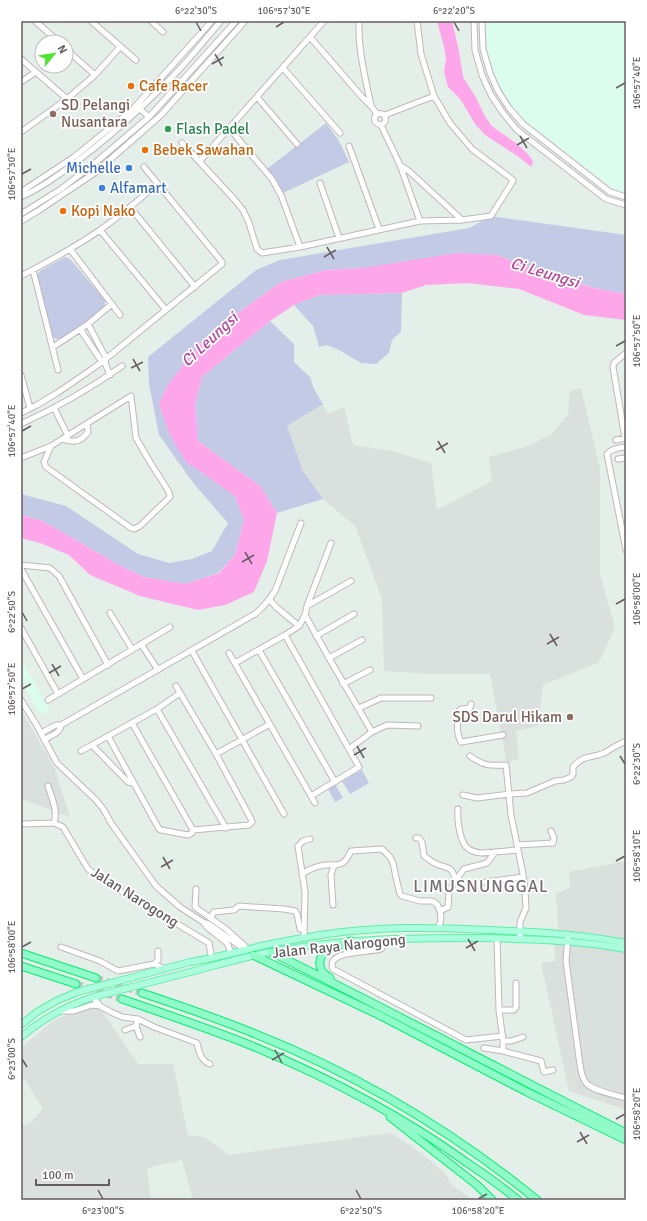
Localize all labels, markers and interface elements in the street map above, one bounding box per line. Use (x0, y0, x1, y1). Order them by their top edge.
text: 6°22'30"S (175, 5, 218, 17)
text: 106°57'30"E (257, 5, 311, 17)
text: 6°22'20"S (433, 5, 476, 17)
north arrow (34, 34, 74, 74)
text: N (55, 43, 70, 56)
text: 106°57'40"E (631, 56, 643, 110)
place label: Cafe Racer (139, 77, 208, 95)
marker: Cafe Racer (126, 81, 136, 91)
place label: SD Pelangi Nusantara (61, 96, 130, 131)
marker: SD Pelangi Nusantara (48, 109, 58, 119)
place label: Flash Padel (176, 120, 249, 138)
marker: Flash Padel (163, 124, 173, 134)
place label: Bebek Sawahan (153, 141, 254, 159)
marker: Bebek Sawahan (140, 145, 150, 155)
text: 106°57'30"E (6, 147, 18, 201)
place label: Michelle (66, 159, 121, 177)
marker: Michelle (124, 163, 134, 173)
place label: Alfamart (110, 179, 167, 197)
marker: Alfamart (97, 183, 107, 193)
place label: Kopi Nako (71, 202, 136, 220)
marker: Kopi Nako (58, 206, 68, 216)
water label: Ci Leungsi (508, 253, 583, 293)
water label: Ci Leungsi (177, 307, 244, 371)
text: 106°57'50"E (631, 314, 643, 368)
text: 106°57'40"E (6, 404, 18, 458)
text: 106°58'00"E (631, 572, 643, 626)
text: 6°22'50"S (6, 590, 18, 633)
text: 106°57'50"E (6, 662, 18, 716)
place label: SDS Darul Hikam (452, 708, 562, 726)
marker: SDS Darul Hikam (565, 712, 575, 722)
text: 6°22'30"S (631, 742, 643, 785)
text: 106°58'10"E (631, 829, 643, 883)
street label: Jalan Narogong (88, 863, 182, 931)
district label: LIMUSNUNGGAL (413, 876, 549, 897)
text: 106°58'00"E (6, 920, 18, 974)
street label: Jalan Raya Narogong (271, 930, 407, 962)
text: 6°23'00"S (6, 1037, 18, 1080)
text: 106°58'20"E (631, 1087, 643, 1141)
scale bar (36, 1161, 109, 1187)
text: 100 m (42, 1168, 74, 1183)
text: 6°23'00"S (82, 1205, 125, 1217)
text: 6°22'50"S (340, 1205, 383, 1217)
text: 106°58'20"E (451, 1205, 505, 1217)

